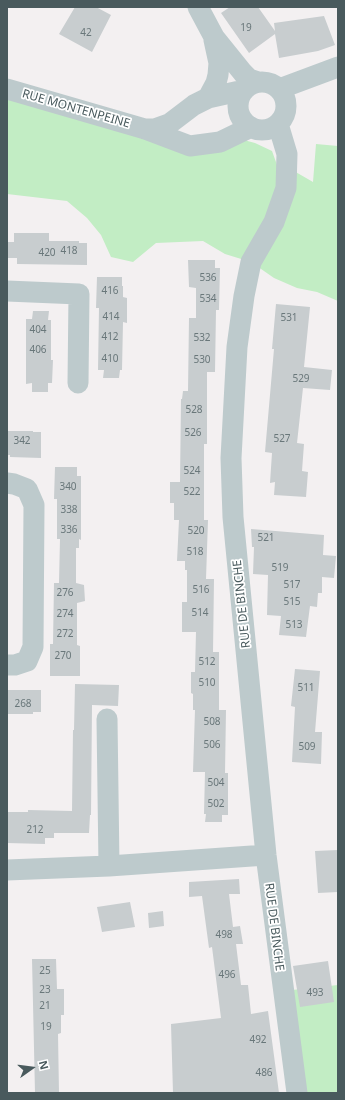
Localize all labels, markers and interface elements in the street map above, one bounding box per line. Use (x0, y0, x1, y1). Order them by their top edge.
house number: 19 (240, 22, 252, 34)
house number: 42 (80, 27, 92, 39)
street label: RUE MONTENPEINE (20, 87, 132, 131)
house number: 418 (60, 245, 78, 257)
house number: 420 (38, 247, 56, 259)
house number: 536 (199, 272, 217, 284)
house number: 416 (101, 285, 119, 297)
house number: 534 (199, 293, 217, 305)
house number: 414 (102, 311, 120, 323)
house number: 531 (280, 312, 298, 324)
house number: 404 (29, 324, 47, 336)
house number: 412 (101, 331, 119, 343)
house number: 532 (193, 332, 211, 344)
house number: 406 (29, 344, 47, 356)
house number: 410 (101, 353, 119, 365)
house number: 530 (193, 354, 211, 366)
house number: 529 (292, 373, 310, 385)
house number: 528 (185, 404, 203, 416)
house number: 526 (184, 427, 202, 439)
house number: 527 (273, 433, 291, 445)
house number: 342 (13, 435, 31, 447)
house number: 524 (183, 465, 201, 477)
house number: 340 (59, 481, 77, 493)
house number: 522 (183, 486, 201, 498)
house number: 338 (60, 504, 78, 516)
house number: 336 (60, 524, 78, 536)
house number: 520 (187, 525, 205, 537)
house number: 521 (257, 532, 275, 544)
house number: 518 (186, 546, 204, 558)
street label: RUE DE BINCHE (230, 559, 254, 649)
house number: 519 (271, 562, 289, 574)
house number: 517 (283, 579, 301, 591)
house number: 516 (192, 584, 210, 596)
house number: 276 (56, 587, 74, 599)
house number: 515 (283, 596, 301, 608)
house number: 514 (191, 607, 209, 619)
house number: 274 (56, 608, 74, 620)
house number: 513 (285, 619, 303, 631)
house number: 272 (56, 628, 74, 640)
house number: 270 (54, 650, 72, 662)
house number: 512 (198, 656, 216, 668)
house number: 510 (198, 677, 216, 689)
house number: 511 (297, 682, 315, 694)
house number: 268 (14, 698, 32, 710)
house number: 508 (203, 716, 221, 728)
house number: 506 (203, 739, 221, 751)
house number: 509 (298, 741, 316, 753)
house number: 504 (207, 777, 225, 789)
house number: 502 (207, 798, 225, 810)
house number: 212 (26, 824, 44, 836)
street label: RUE DE BINCHE (261, 882, 287, 972)
house number: 498 (215, 929, 233, 941)
house number: 25 (39, 965, 51, 977)
house number: 496 (218, 969, 236, 981)
house number: 23 (39, 984, 51, 996)
house number: 493 (306, 987, 324, 999)
house number: 21 (39, 1000, 51, 1012)
house number: 19 (40, 1021, 52, 1033)
house number: 492 (249, 1034, 267, 1046)
north arrow (12, 1048, 52, 1088)
text: N (36, 1059, 52, 1071)
house number: 486 (255, 1067, 273, 1079)

